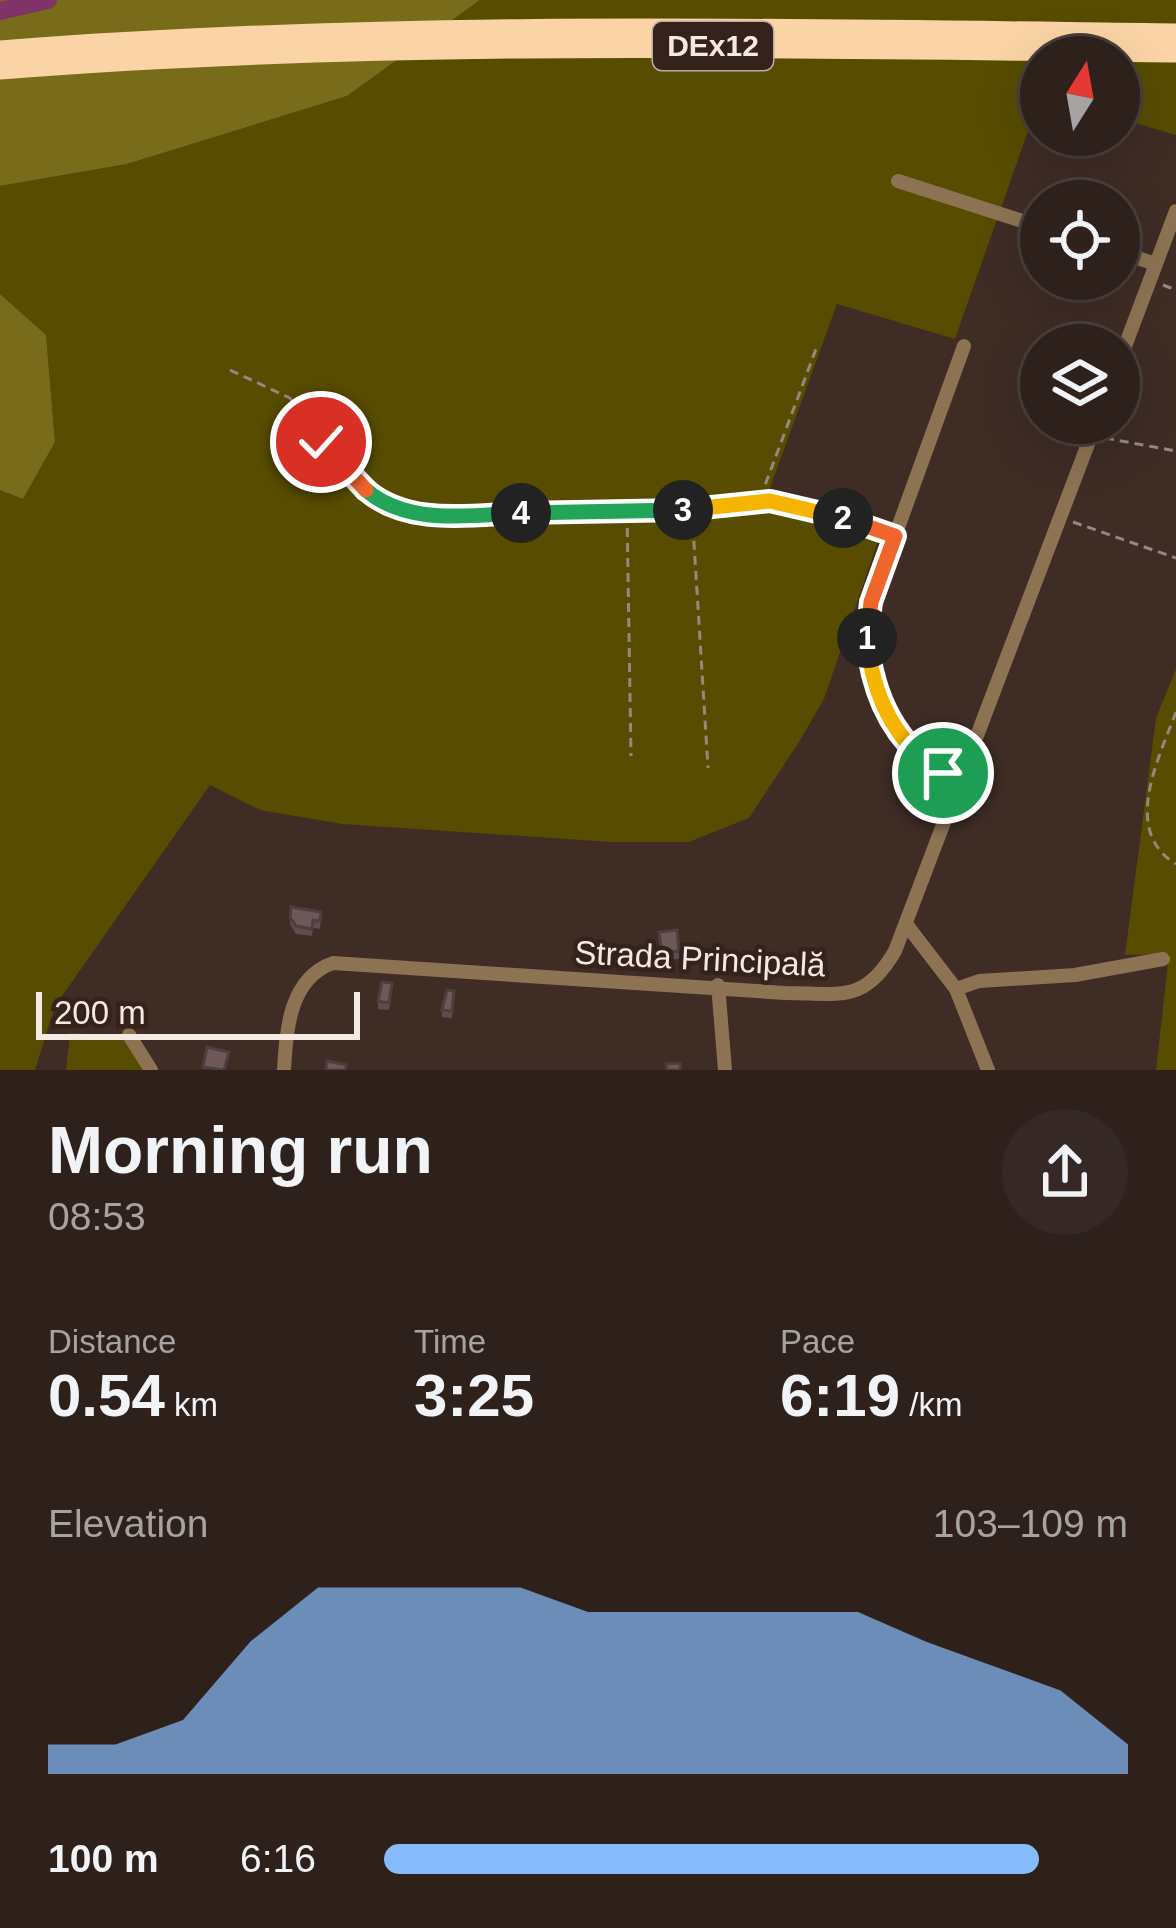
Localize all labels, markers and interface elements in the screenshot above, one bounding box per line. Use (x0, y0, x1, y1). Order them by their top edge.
road number: DEx12 (653, 22, 773, 70)
north arrow (1020, 36, 1140, 156)
map controls (1020, 36, 1140, 444)
button: locate (1020, 180, 1140, 300)
button: layers (1020, 324, 1140, 444)
pin (270, 391, 372, 493)
icon: check (288, 409, 354, 475)
pin: 3 (653, 480, 713, 540)
pin: 4 (491, 483, 551, 543)
pin: 2 (813, 488, 873, 548)
text: 3 (674, 491, 692, 528)
text: 4 (512, 494, 530, 531)
text: 2 (834, 499, 852, 536)
pin: 1 (837, 608, 897, 668)
text: 1 (858, 619, 876, 656)
pin (892, 722, 994, 824)
icon: arrive (910, 740, 976, 806)
street label: Strada Principală (574, 933, 827, 984)
scale bar (36, 986, 360, 1039)
text: 200 m (54, 994, 146, 1031)
button: share (1002, 1109, 1128, 1235)
text: Morning run (48, 1113, 433, 1187)
text: 08:53 (48, 1195, 146, 1238)
text: Distance (48, 1323, 176, 1360)
text: Time (414, 1323, 486, 1360)
text: Pace (780, 1323, 855, 1360)
text: 0.54 (48, 1362, 165, 1429)
text: 3:25 (414, 1362, 534, 1429)
text: 6:19 (780, 1362, 900, 1429)
text: km (165, 1386, 218, 1423)
text: /km (900, 1386, 962, 1423)
text: Elevation (48, 1502, 208, 1545)
text: 103–109 m (933, 1502, 1128, 1545)
text: 100 m (48, 1837, 159, 1880)
text: 6:16 (240, 1837, 316, 1880)

